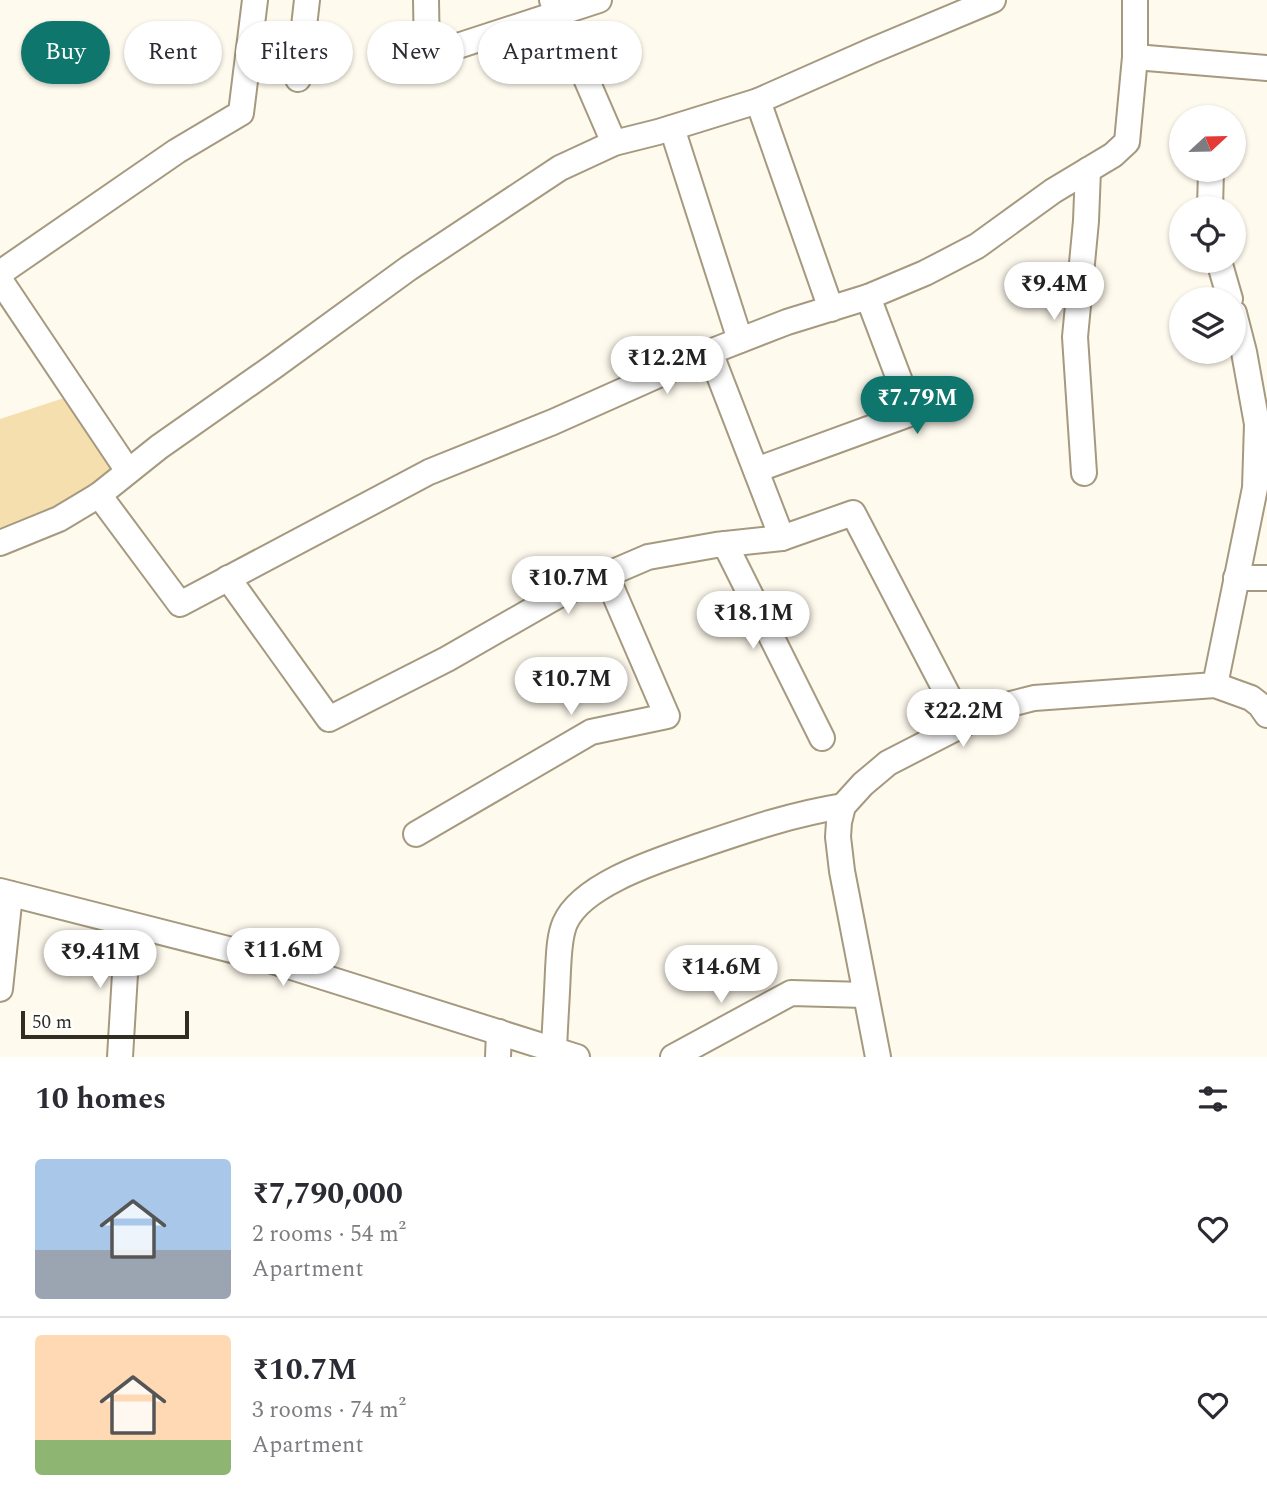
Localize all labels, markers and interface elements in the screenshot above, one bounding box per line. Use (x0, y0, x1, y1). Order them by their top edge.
chip: Buy (21, 21, 110, 84)
chip: Rent (124, 21, 222, 84)
chip: Filters (236, 21, 353, 84)
chip: New (367, 21, 464, 84)
chip: Apartment (478, 21, 642, 84)
north arrow (1169, 105, 1246, 182)
map controls (1169, 105, 1246, 364)
button: locate (1169, 196, 1246, 273)
pin: ₹9.4M (1005, 262, 1103, 322)
text: ₹9.4M (1020, 267, 1088, 302)
button: layers (1169, 287, 1246, 364)
pin: ₹12.2M (610, 336, 724, 396)
text: ₹12.2M (627, 341, 707, 376)
pin: ₹7.79M (860, 376, 974, 436)
text: ₹7.79M (877, 381, 957, 416)
pin: ₹10.7M (511, 556, 625, 616)
text: ₹10.7M (528, 561, 608, 596)
pin: ₹18.1M (696, 592, 810, 651)
text: ₹18.1M (713, 596, 793, 631)
pin: ₹10.7M (514, 658, 628, 717)
text: ₹10.7M (531, 662, 611, 697)
pin: ₹22.2M (906, 690, 1020, 749)
text: ₹22.2M (923, 694, 1003, 729)
pin: ₹11.6M (226, 928, 340, 988)
pin: ₹9.41M (43, 930, 157, 990)
text: ₹11.6M (243, 933, 323, 968)
text: ₹9.41M (60, 935, 140, 970)
pin: ₹14.6M (664, 946, 778, 1005)
text: ₹14.6M (681, 950, 761, 985)
scale bar (21, 1008, 189, 1040)
text: 50 m (32, 1008, 72, 1037)
text: 10 homes (35, 1076, 166, 1122)
icon: filters (1194, 1080, 1232, 1118)
text: ₹7,790,000 (252, 1171, 403, 1217)
icon: home (91, 1187, 175, 1271)
icon: heart (1194, 1210, 1232, 1248)
text: 2 rooms · 54 m² (252, 1217, 406, 1252)
text: Apartment (252, 1252, 364, 1287)
text: ₹10.7M (252, 1347, 357, 1393)
icon: home (91, 1363, 175, 1447)
icon: heart (1194, 1386, 1232, 1424)
text: 3 rooms · 74 m² (252, 1393, 406, 1428)
text: Apartment (252, 1428, 364, 1463)

